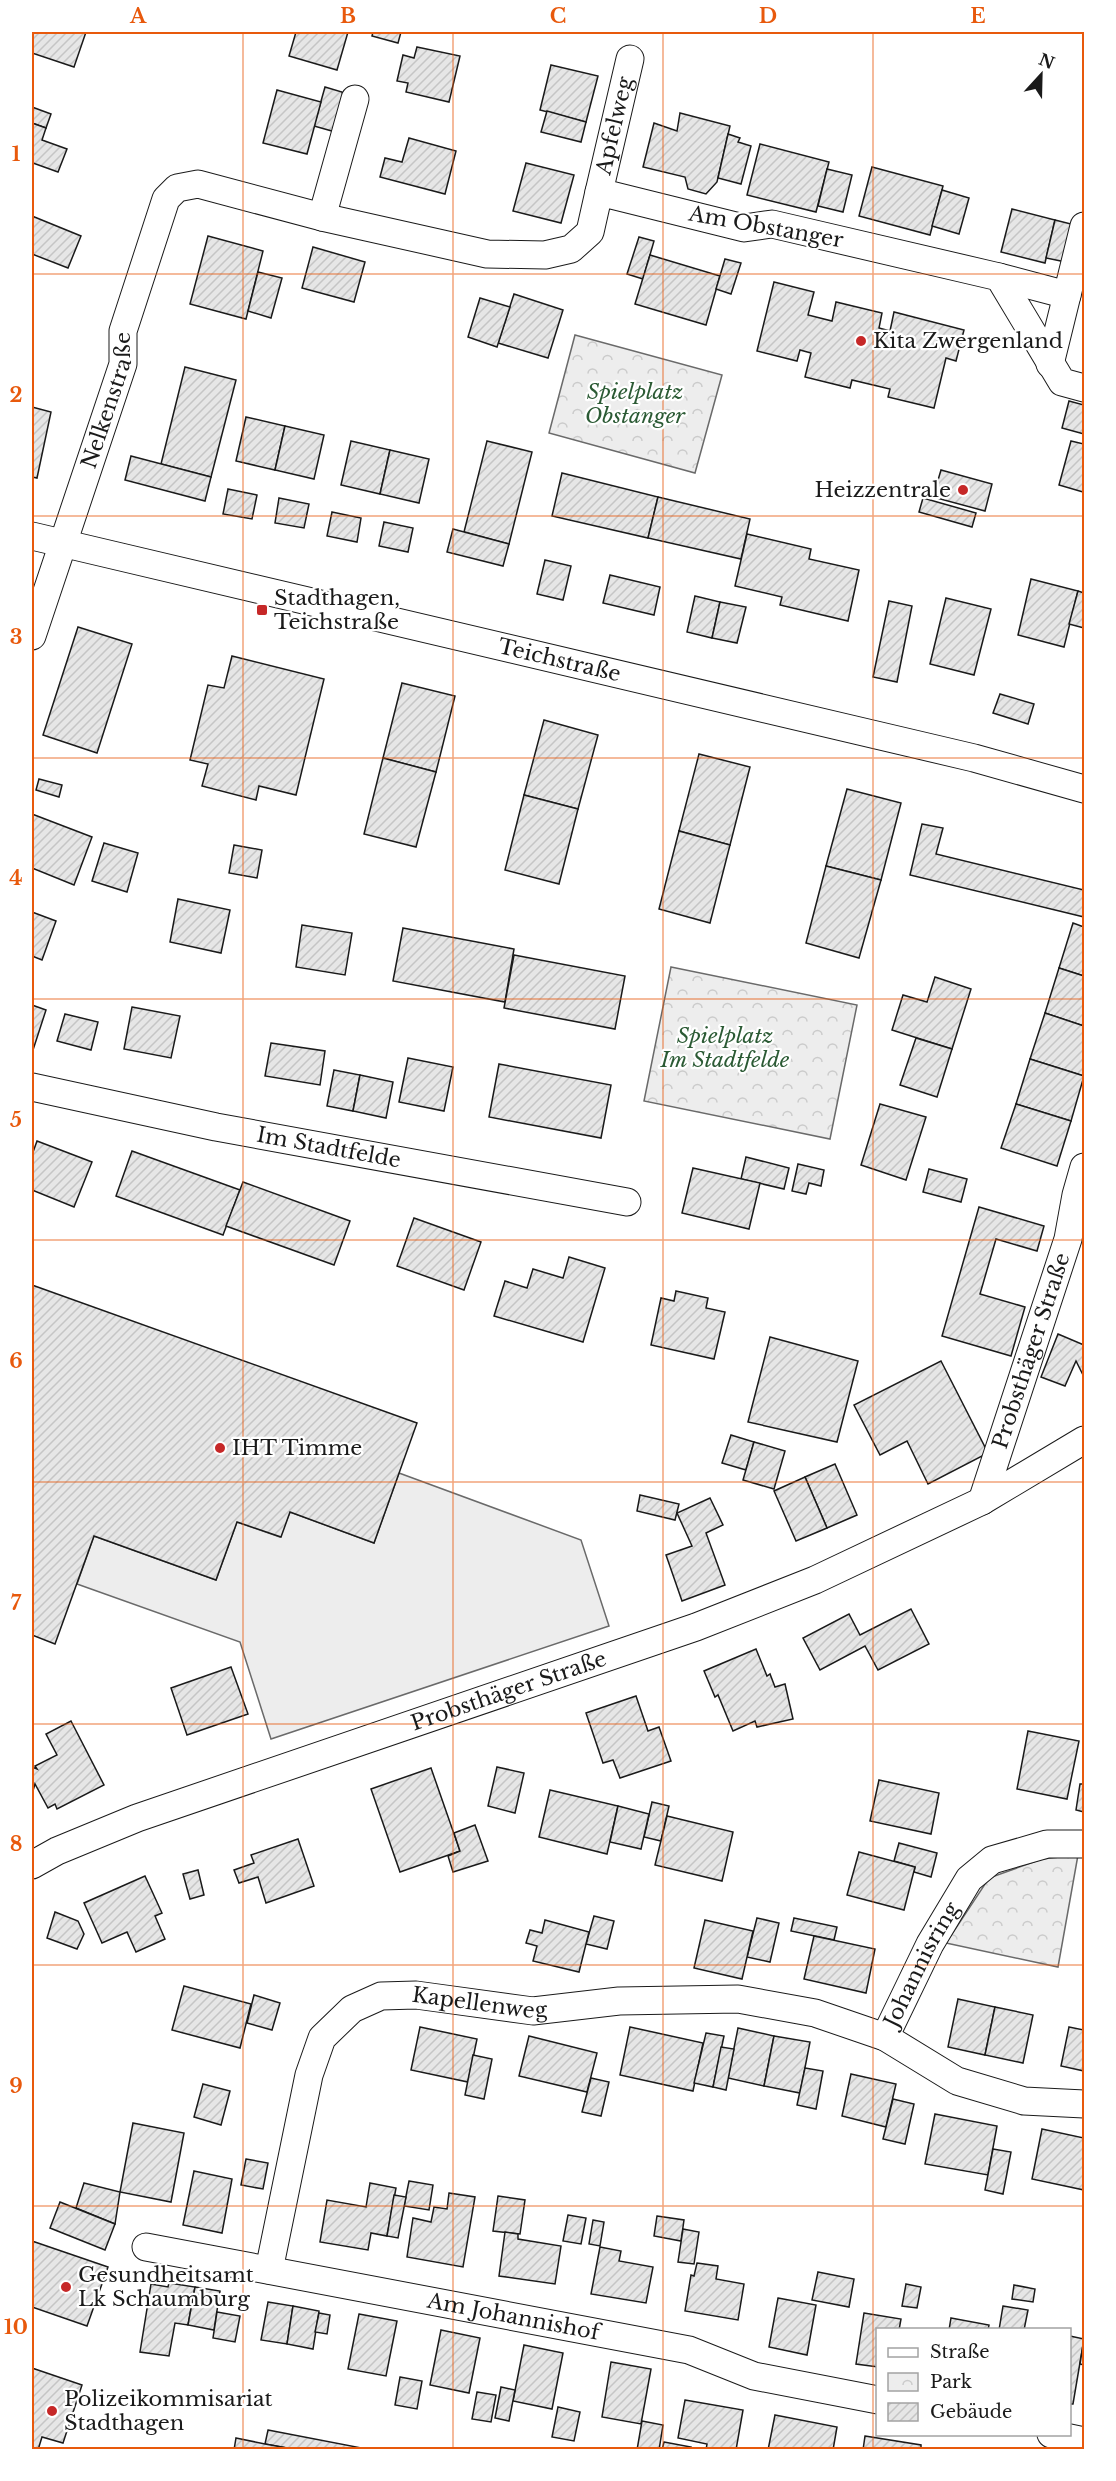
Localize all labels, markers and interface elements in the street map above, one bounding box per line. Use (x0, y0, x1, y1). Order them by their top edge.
text: A (129, 4, 147, 28)
text: B (340, 4, 356, 28)
text: C (550, 4, 566, 28)
text: D (759, 4, 777, 28)
text: E (970, 4, 986, 28)
north arrow (1011, 45, 1071, 105)
text: N (1036, 49, 1057, 73)
street label: Apfelweg (590, 74, 639, 178)
text: 1 (12, 142, 21, 166)
street label: Am Obstanger (686, 200, 845, 253)
place label: Kita Zwergenland (873, 328, 1063, 354)
street label: Nelkenstraße (76, 332, 137, 472)
marker: Kita Zwergenland (854, 334, 868, 348)
park label: Spielplatz Obstanger (585, 379, 686, 429)
text: 2 (9, 383, 23, 407)
place label: Heizzentrale (815, 477, 951, 503)
marker: Heizzentrale (956, 483, 970, 497)
place label: Stadthagen, Teichstraße (274, 585, 400, 635)
marker: Stadthagen, Teichstraße (255, 603, 269, 617)
text: 3 (10, 625, 22, 649)
street label: Teichstraße (496, 633, 623, 687)
text: 4 (9, 866, 23, 890)
park label: Spielplatz Im Stadtfelde (660, 1023, 790, 1073)
text: 5 (10, 1108, 22, 1132)
street label: Im Stadtfelde (255, 1122, 403, 1173)
street label: Probsthäger Straße (987, 1250, 1076, 1452)
text: 6 (9, 1349, 23, 1373)
place label: IHT Timme (232, 1435, 362, 1461)
marker: IHT Timme (213, 1441, 227, 1455)
text: 7 (11, 1591, 22, 1615)
street label: Probsthäger Straße (408, 1646, 610, 1736)
text: 8 (10, 1832, 22, 1856)
street label: Johannisring (877, 1897, 965, 2034)
street label: Kapellenweg (410, 1982, 549, 2024)
text: 9 (9, 2074, 23, 2098)
place label: Gesundheitsamt Lk Schaumburg (78, 2262, 254, 2312)
marker: Gesundheitsamt Lk Schaumburg (59, 2280, 73, 2294)
street label: Am Johannishof (424, 2287, 604, 2346)
text: 10 (4, 2315, 28, 2339)
legend (876, 2328, 1071, 2436)
text: Straße (930, 2341, 990, 2363)
text: Park (930, 2371, 972, 2393)
place label: Polizeikommisariat Stadthagen (64, 2386, 273, 2436)
text: Gebäude (930, 2401, 1012, 2423)
marker: Polizeikommisariat Stadthagen (45, 2404, 59, 2418)

